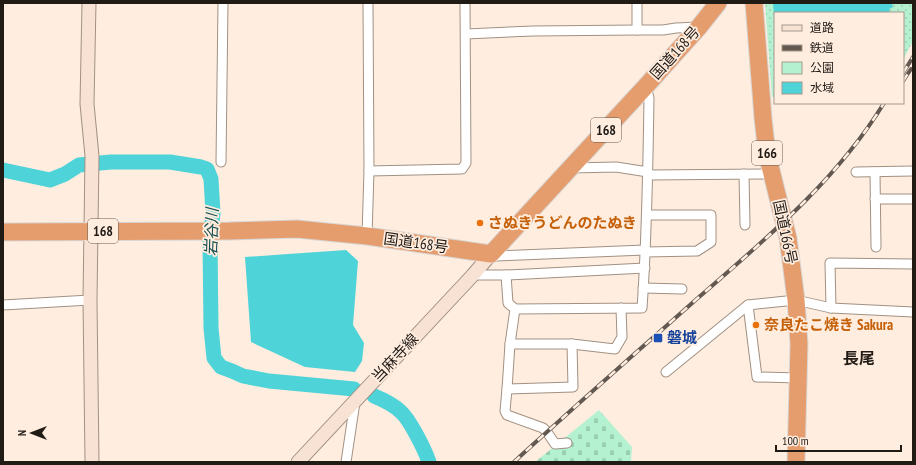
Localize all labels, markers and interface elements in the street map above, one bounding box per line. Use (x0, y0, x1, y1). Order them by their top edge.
legend (774, 12, 904, 104)
text: 道路 (810, 20, 834, 35)
street label: 国道168号 (646, 22, 704, 83)
text: 鉄道 (810, 40, 834, 55)
text: 公園 (810, 60, 834, 75)
text: 水域 (810, 80, 834, 95)
road number: 168 (591, 118, 621, 142)
road number: 166 (752, 141, 782, 165)
street label: 国道166号 (769, 198, 802, 266)
water label: 岩谷川 (200, 206, 222, 256)
place label: さぬきうどんのたぬき (488, 213, 637, 232)
marker: さぬきうどんのたぬき (475, 218, 485, 228)
road number: 168 (88, 219, 118, 243)
street label: 国道168号 (382, 229, 450, 256)
place label: 奈良たこ焼き Sakura (764, 315, 893, 334)
marker: 奈良たこ焼き Sakura (751, 320, 761, 330)
place label: 磐城 (667, 328, 697, 347)
street label: 当麻寺線 (367, 329, 422, 386)
marker: 磐城 (652, 332, 664, 344)
district label: 長尾 (843, 348, 875, 368)
north arrow (12, 413, 52, 453)
scale bar (776, 427, 901, 453)
text: N (15, 430, 29, 436)
text: 100 m (782, 433, 809, 448)

